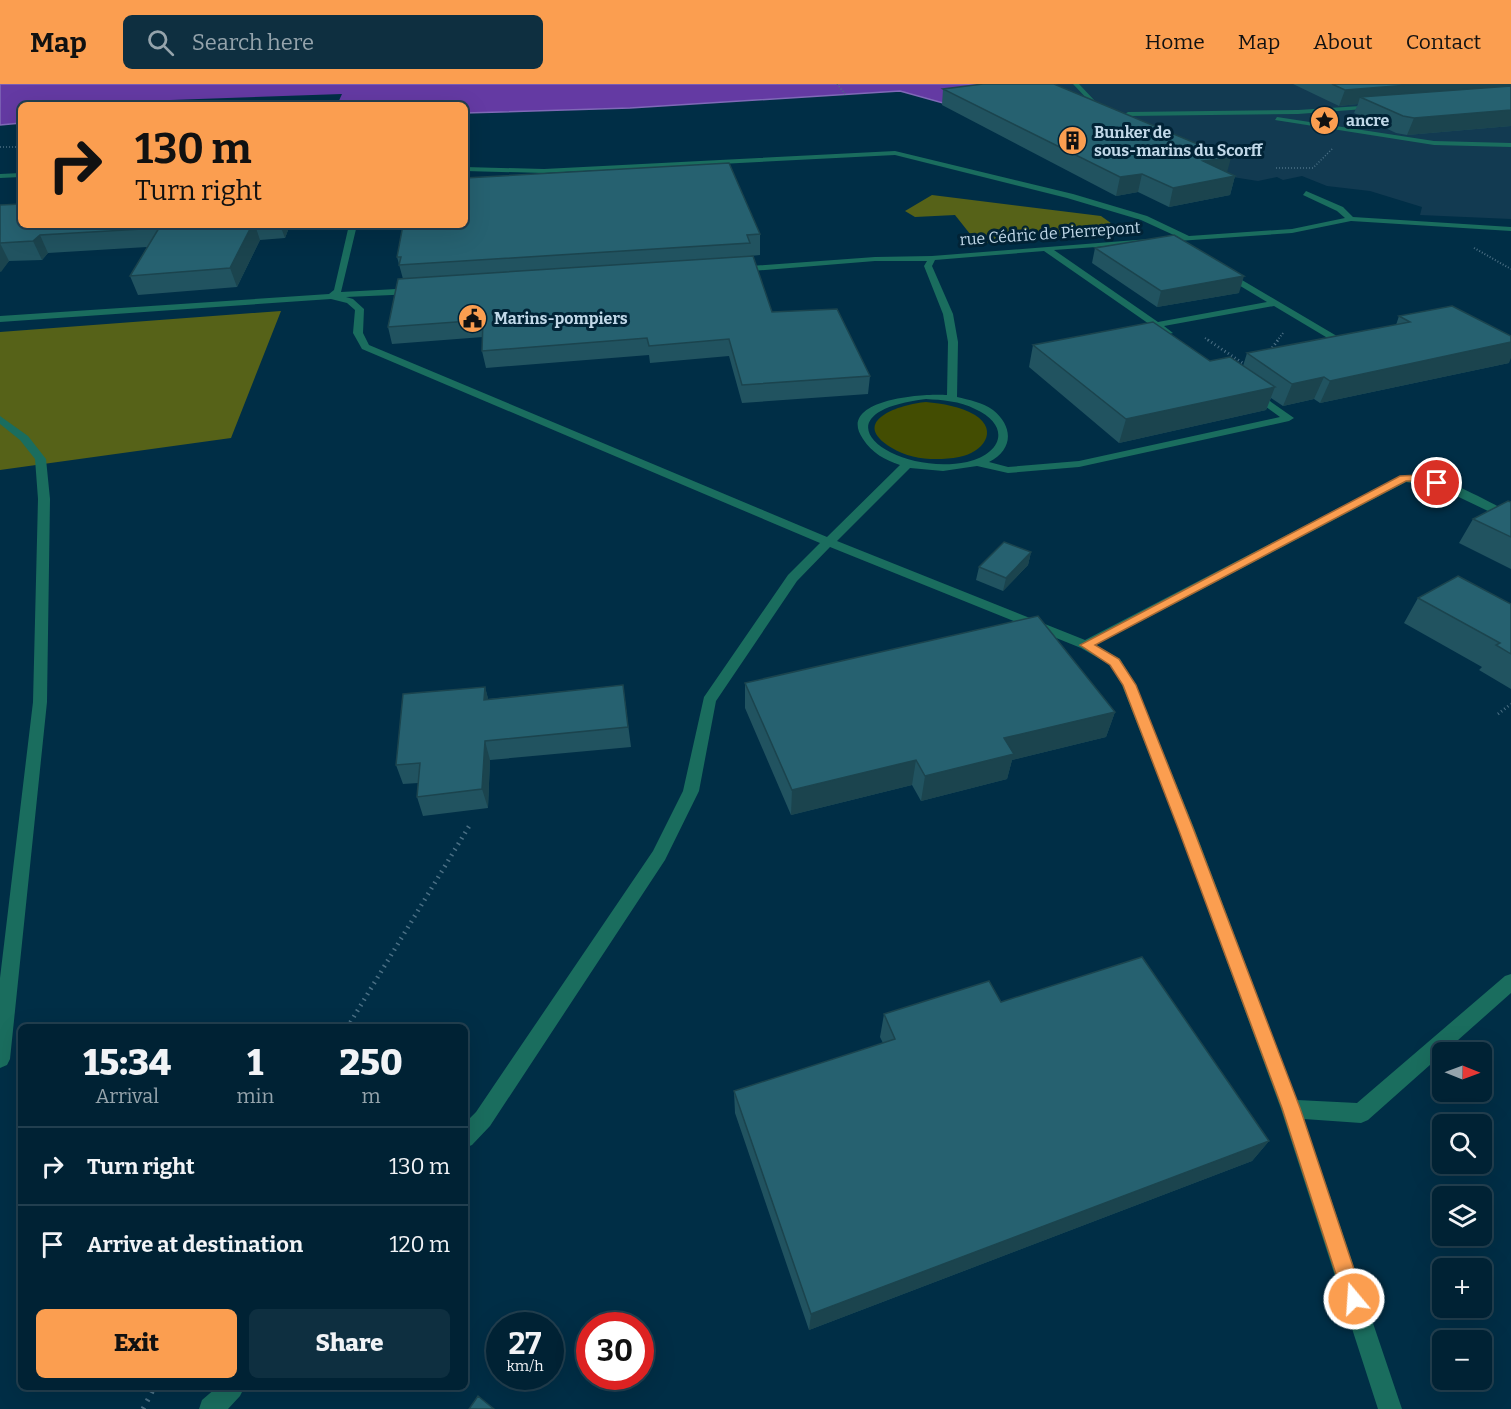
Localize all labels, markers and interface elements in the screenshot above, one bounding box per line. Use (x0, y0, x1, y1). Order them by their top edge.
search box (123, 15, 543, 69)
text: Map (30, 26, 87, 59)
icon: search (144, 26, 177, 59)
text: Search here (192, 29, 314, 56)
text: Home (1145, 29, 1205, 55)
text: Map (1238, 29, 1280, 55)
text: About (1313, 29, 1373, 55)
text: Contact (1406, 29, 1481, 55)
place icon: ancre (1309, 104, 1341, 136)
place label: ancre (1346, 111, 1390, 130)
place label: Bunker de sous-marins du Scorff (1094, 123, 1264, 160)
text: 130 m (135, 124, 252, 174)
building icon: Bunker de sous-marins du Scorff (1057, 125, 1089, 157)
icon: right (36, 126, 114, 204)
text: Turn right (135, 175, 262, 207)
street label: rue Cédric de Pierrepont (959, 218, 1141, 249)
public building icon: Marins-pompiers (457, 302, 489, 334)
place label: Marins-pompiers (494, 309, 628, 328)
pin (1411, 457, 1462, 508)
icon: arrive (1420, 466, 1453, 499)
text: 15:34 (83, 1041, 171, 1085)
text: 1 (247, 1041, 263, 1085)
text: 250 (339, 1041, 403, 1085)
north arrow (1432, 1042, 1492, 1102)
map controls (1432, 1042, 1492, 1390)
text: Arrival (96, 1084, 159, 1108)
text: min (236, 1084, 274, 1108)
text: m (362, 1084, 381, 1108)
button: search (1432, 1114, 1492, 1174)
icon: right (36, 1150, 69, 1183)
text: Turn right (87, 1153, 195, 1180)
text: 130 m (389, 1153, 450, 1180)
button: layers (1432, 1186, 1492, 1246)
icon: arrive (36, 1228, 69, 1261)
text: Arrive at destination (87, 1231, 303, 1258)
text: 120 m (390, 1231, 450, 1258)
button: + (1432, 1258, 1492, 1318)
position arrow (1322, 1267, 1386, 1331)
button: Exit (36, 1309, 237, 1378)
button: Share (249, 1309, 450, 1378)
speed limit sign: 30 (576, 1312, 654, 1390)
text: 27 (509, 1326, 541, 1362)
button: − (1432, 1330, 1492, 1390)
text: km/h (506, 1357, 544, 1375)

